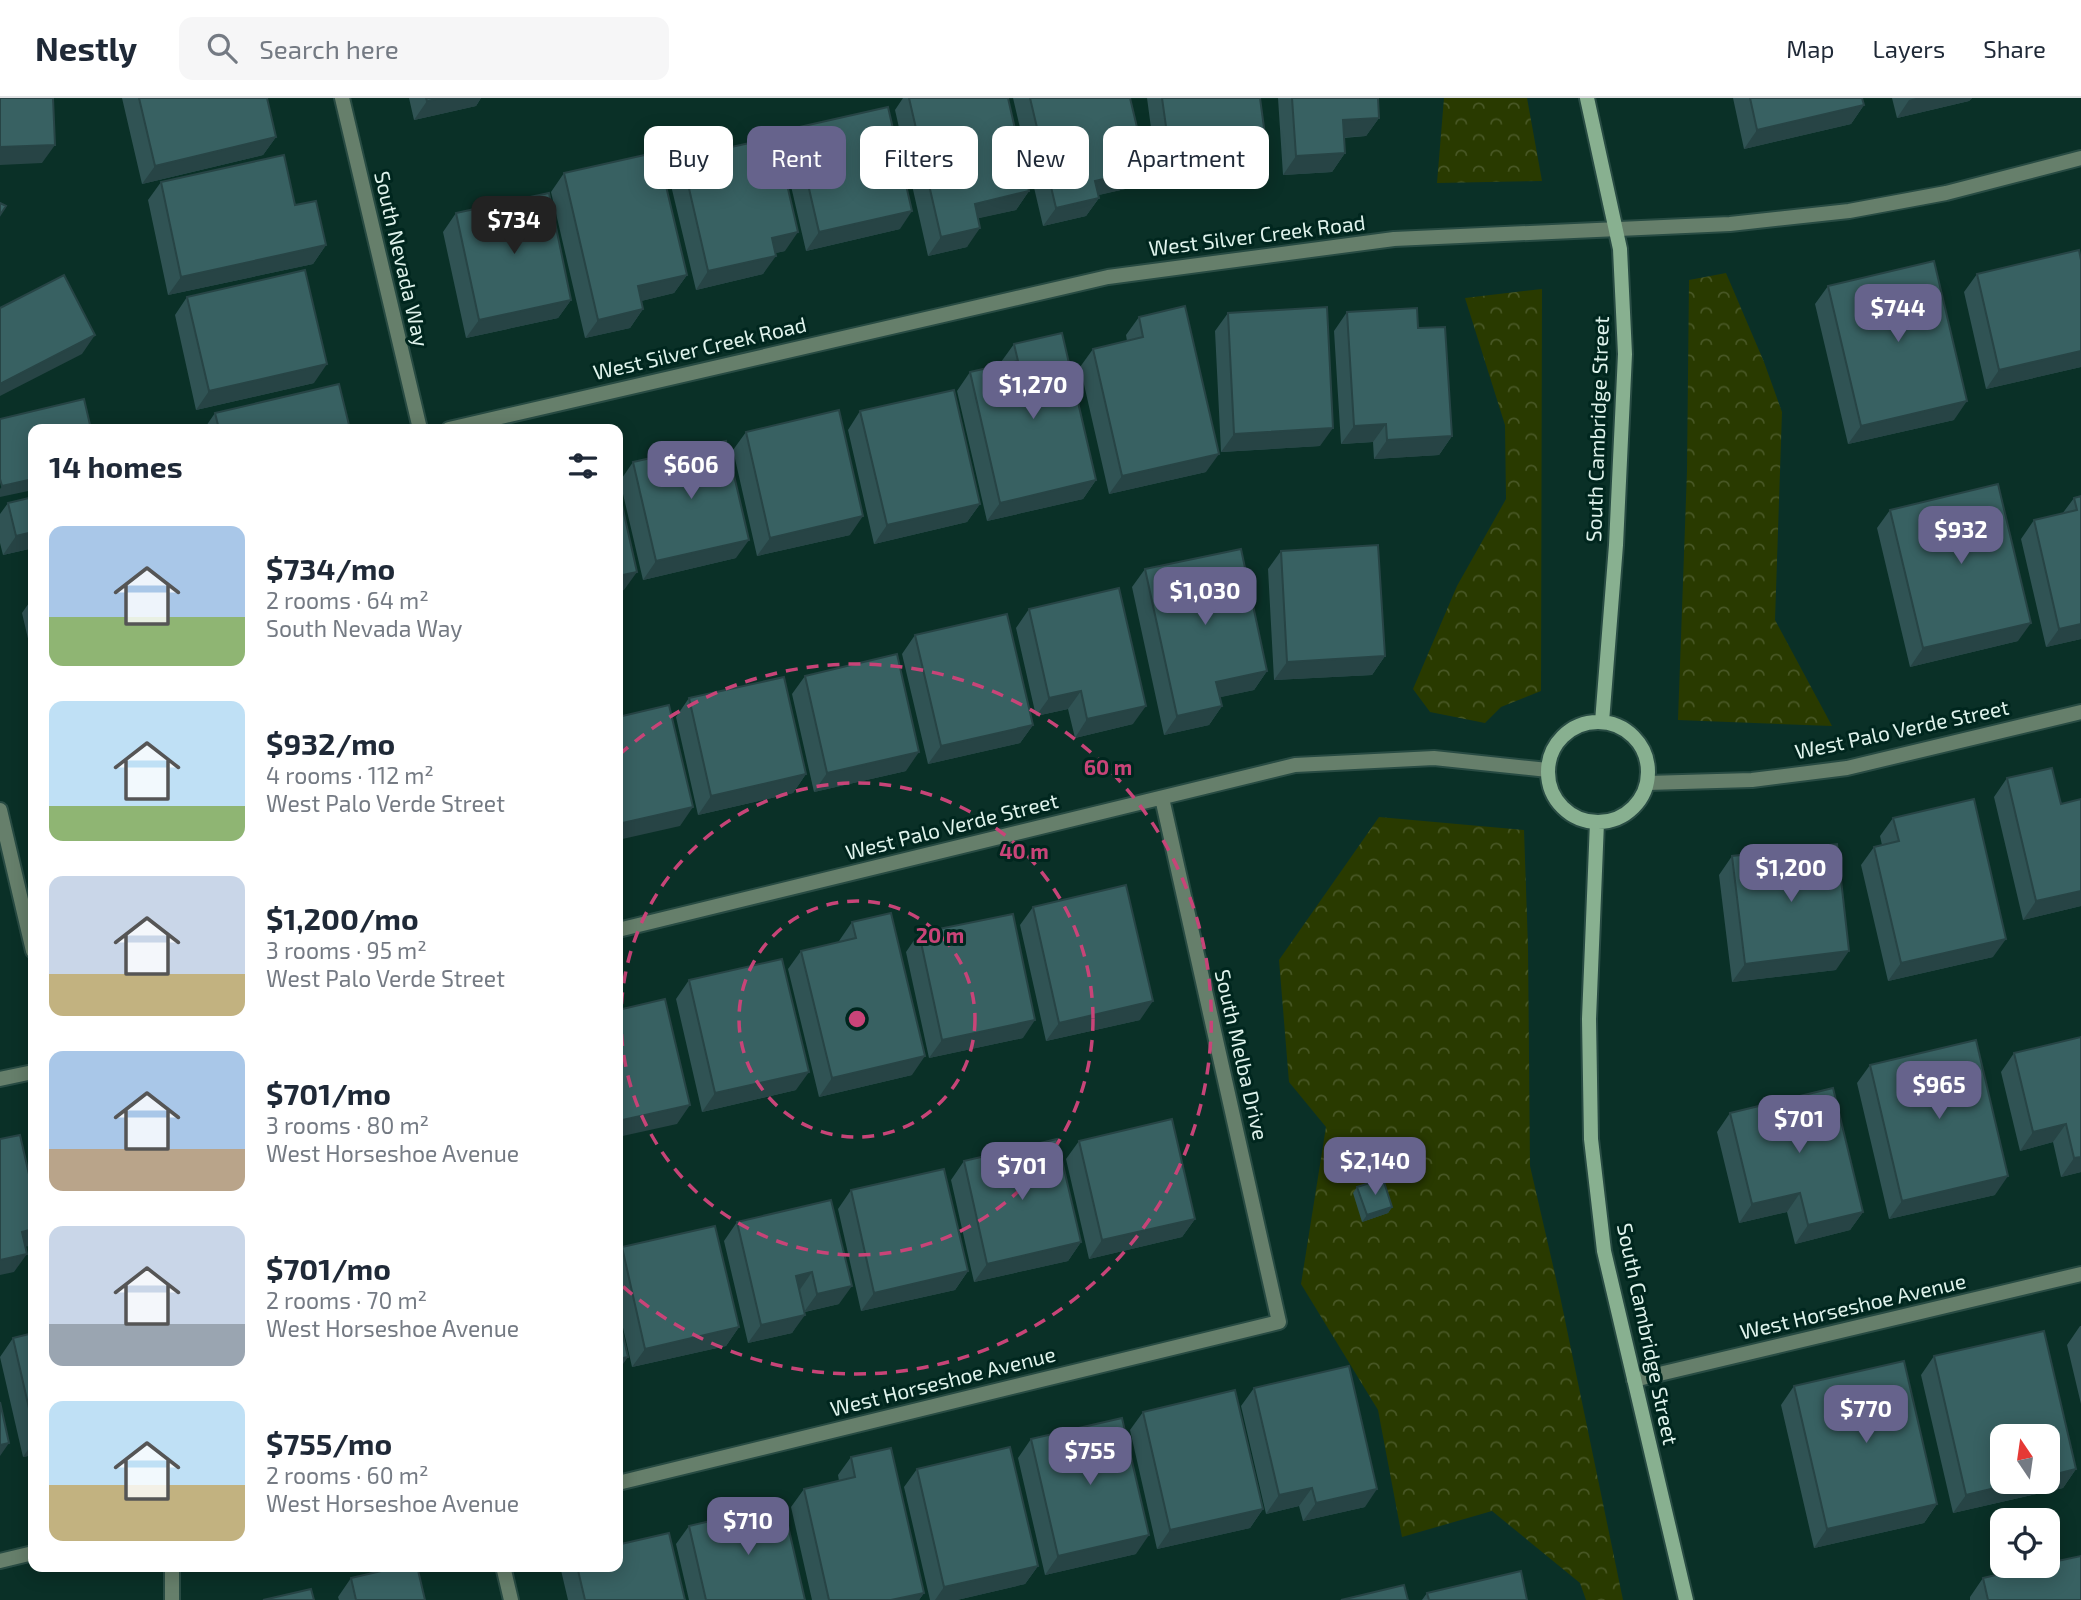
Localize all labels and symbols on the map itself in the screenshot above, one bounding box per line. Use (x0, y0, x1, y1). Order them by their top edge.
street label: South Nevada Way (370, 168, 435, 349)
pin: $734 (473, 197, 555, 256)
street label: West Silver Creek Road (1147, 209, 1367, 260)
pin: $744 (1857, 285, 1939, 344)
street label: West Silver Creek Road (591, 311, 809, 384)
street label: South Cambridge Street (1580, 316, 1613, 542)
pin: $1,270 (976, 362, 1090, 421)
pin: $606 (650, 442, 732, 501)
pin: $932 (1920, 506, 2002, 566)
pin: $1,030 (1148, 568, 1262, 627)
street label: West Palo Verde Street (1792, 694, 2011, 763)
text: 60 m (1084, 754, 1132, 779)
street label: West Palo Verde Street (843, 787, 1061, 864)
text: 40 m (999, 838, 1049, 863)
pin: $1,200 (1734, 844, 1848, 904)
text: 20 m (916, 922, 964, 947)
street label: South Melba Drive (1211, 967, 1274, 1143)
centre of rings (845, 1007, 869, 1031)
pin: $965 (1898, 1062, 1980, 1121)
pin: $701 (1758, 1096, 1840, 1155)
pin: $2,140 (1318, 1138, 1432, 1197)
pin: $701 (981, 1142, 1063, 1202)
street label: South Cambridge Street (1613, 1221, 1684, 1447)
street label: West Horseshoe Avenue (1737, 1267, 1968, 1344)
street label: West Horseshoe Avenue (827, 1340, 1058, 1421)
pin: $770 (1825, 1386, 1907, 1445)
north arrow (1990, 1424, 2060, 1494)
pin: $755 (1049, 1428, 1131, 1487)
pin: $710 (707, 1498, 789, 1557)

